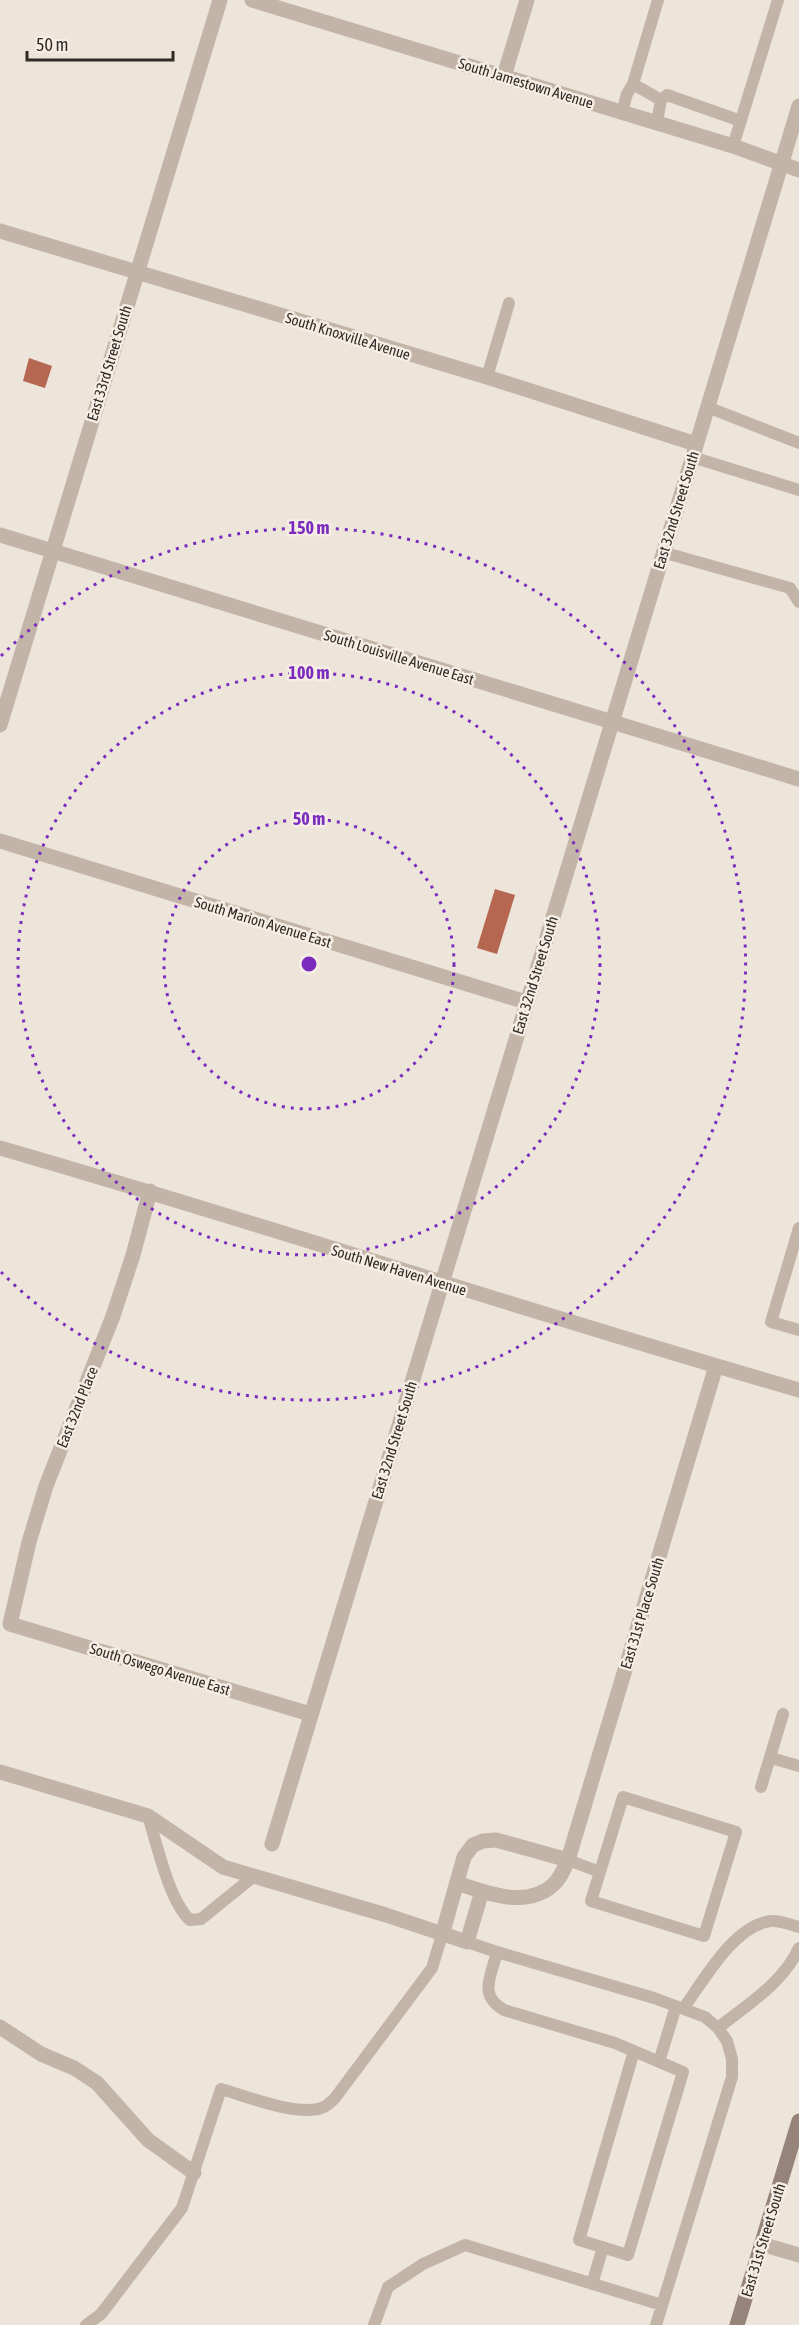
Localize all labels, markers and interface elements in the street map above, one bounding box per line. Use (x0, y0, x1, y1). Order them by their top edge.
scale bar (27, 24, 172, 62)
text: 50 m (36, 34, 68, 55)
street label: South Jamestown Avenue (457, 54, 596, 112)
street label: East 33rd Street South (83, 303, 135, 423)
street label: South Knoxville Avenue (284, 309, 413, 363)
street label: East 32nd Street South (650, 449, 702, 571)
text: 150 m (289, 517, 329, 538)
street label: South Louisville Avenue East (322, 626, 476, 688)
text: 100 m (289, 662, 329, 683)
text: 50 m (293, 808, 325, 829)
street label: South Marion Avenue East (193, 893, 333, 951)
street label: East 32nd Street South (509, 914, 561, 1036)
centre of rings (299, 954, 319, 974)
street label: South New Haven Avenue (329, 1241, 469, 1299)
street label: East 32nd Place (53, 1364, 101, 1450)
street label: East 32nd Street South (368, 1379, 420, 1501)
street label: East 31st Place South (617, 1555, 667, 1671)
street label: South Oswego Avenue East (88, 1640, 232, 1698)
street label: East 31st Street South (738, 2181, 788, 2299)

